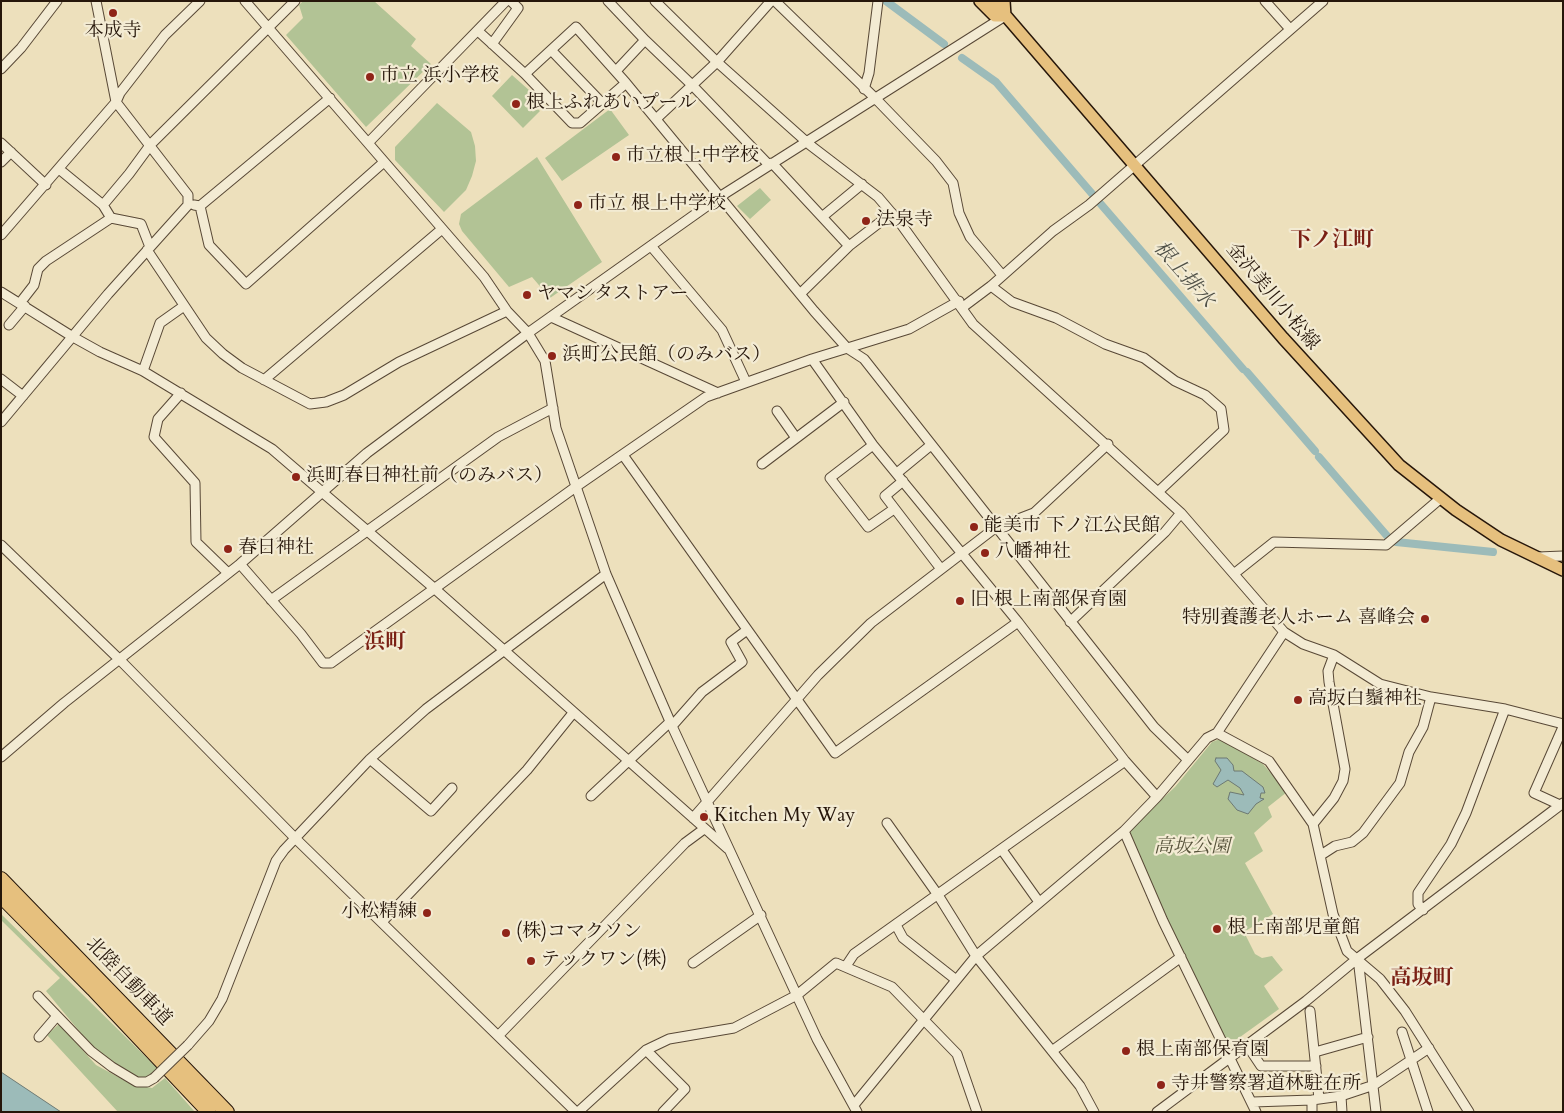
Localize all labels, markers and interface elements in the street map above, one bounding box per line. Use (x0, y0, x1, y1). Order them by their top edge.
marker: 本成寺 (107, 7, 119, 19)
place label: 本成寺 (85, 21, 141, 43)
place label: 市立 浜小学校 (380, 66, 499, 88)
marker: 市立 浜小学校 (364, 71, 376, 83)
place label: 根上ふれあいプール (526, 93, 696, 115)
marker: 根上ふれあいプール (510, 98, 522, 110)
place label: 市立根上中学校 (626, 146, 759, 168)
marker: 市立根上中学校 (610, 151, 622, 163)
place label: 市立 根上中学校 (588, 194, 726, 216)
marker: 市立 根上中学校 (572, 199, 584, 211)
place label: 法泉寺 (876, 210, 933, 232)
marker: 法泉寺 (860, 215, 872, 227)
district label: 下ノ江町 (1290, 228, 1374, 254)
water label: 根上排水 (1148, 237, 1218, 313)
street label: 金沢美川小松線 (1221, 239, 1323, 355)
place label: ヤマシタストアー (537, 284, 688, 306)
marker: ヤマシタストアー (521, 289, 533, 301)
place label: 浜町公民館（のみバス） (562, 345, 771, 367)
marker: 浜町公民館（のみバス） (546, 350, 558, 362)
place label: 浜町春日神社前（のみバス） (306, 466, 553, 488)
marker: 浜町春日神社前（のみバス） (290, 471, 302, 483)
place label: 能美市 下ノ江公民館 (984, 516, 1160, 538)
marker: 能美市 下ノ江公民館 (968, 521, 980, 533)
place label: 春日神社 (238, 538, 314, 560)
place label: 八幡神社 (995, 542, 1071, 564)
marker: 春日神社 (222, 543, 234, 555)
marker: 八幡神社 (979, 547, 991, 559)
place label: 旧 根上南部保育園 (970, 590, 1127, 612)
marker: 旧 根上南部保育園 (954, 595, 966, 607)
place label: 特別養護老人ホーム 喜峰会 (1182, 608, 1415, 630)
marker: 特別養護老人ホーム 喜峰会 (1419, 613, 1431, 625)
district label: 浜町 (364, 630, 406, 656)
place label: 高坂白鬚神社 (1308, 689, 1422, 711)
marker: 高坂白鬚神社 (1292, 694, 1304, 706)
place label: Kitchen My Way (714, 806, 855, 828)
marker: Kitchen My Way (698, 811, 710, 823)
park label: 高坂公園 (1154, 837, 1230, 859)
place label: 小松精練 (341, 902, 417, 924)
marker: 小松精練 (421, 907, 433, 919)
place label: 根上南部児童館 (1227, 918, 1360, 940)
place label: (株)コマクソン (516, 922, 642, 944)
marker: 根上南部児童館 (1211, 923, 1223, 935)
marker: (株)コマクソン (500, 927, 512, 939)
street label: 北陸自動車道 (80, 933, 176, 1031)
place label: テックワン(株) (541, 950, 667, 972)
marker: テックワン(株) (525, 955, 537, 967)
district label: 高坂町 (1391, 966, 1453, 992)
place label: 根上南部保育園 (1136, 1040, 1269, 1062)
marker: 根上南部保育園 (1120, 1045, 1132, 1057)
place label: 寺井警察署道林駐在所 (1171, 1074, 1361, 1096)
marker: 寺井警察署道林駐在所 (1155, 1079, 1167, 1091)

